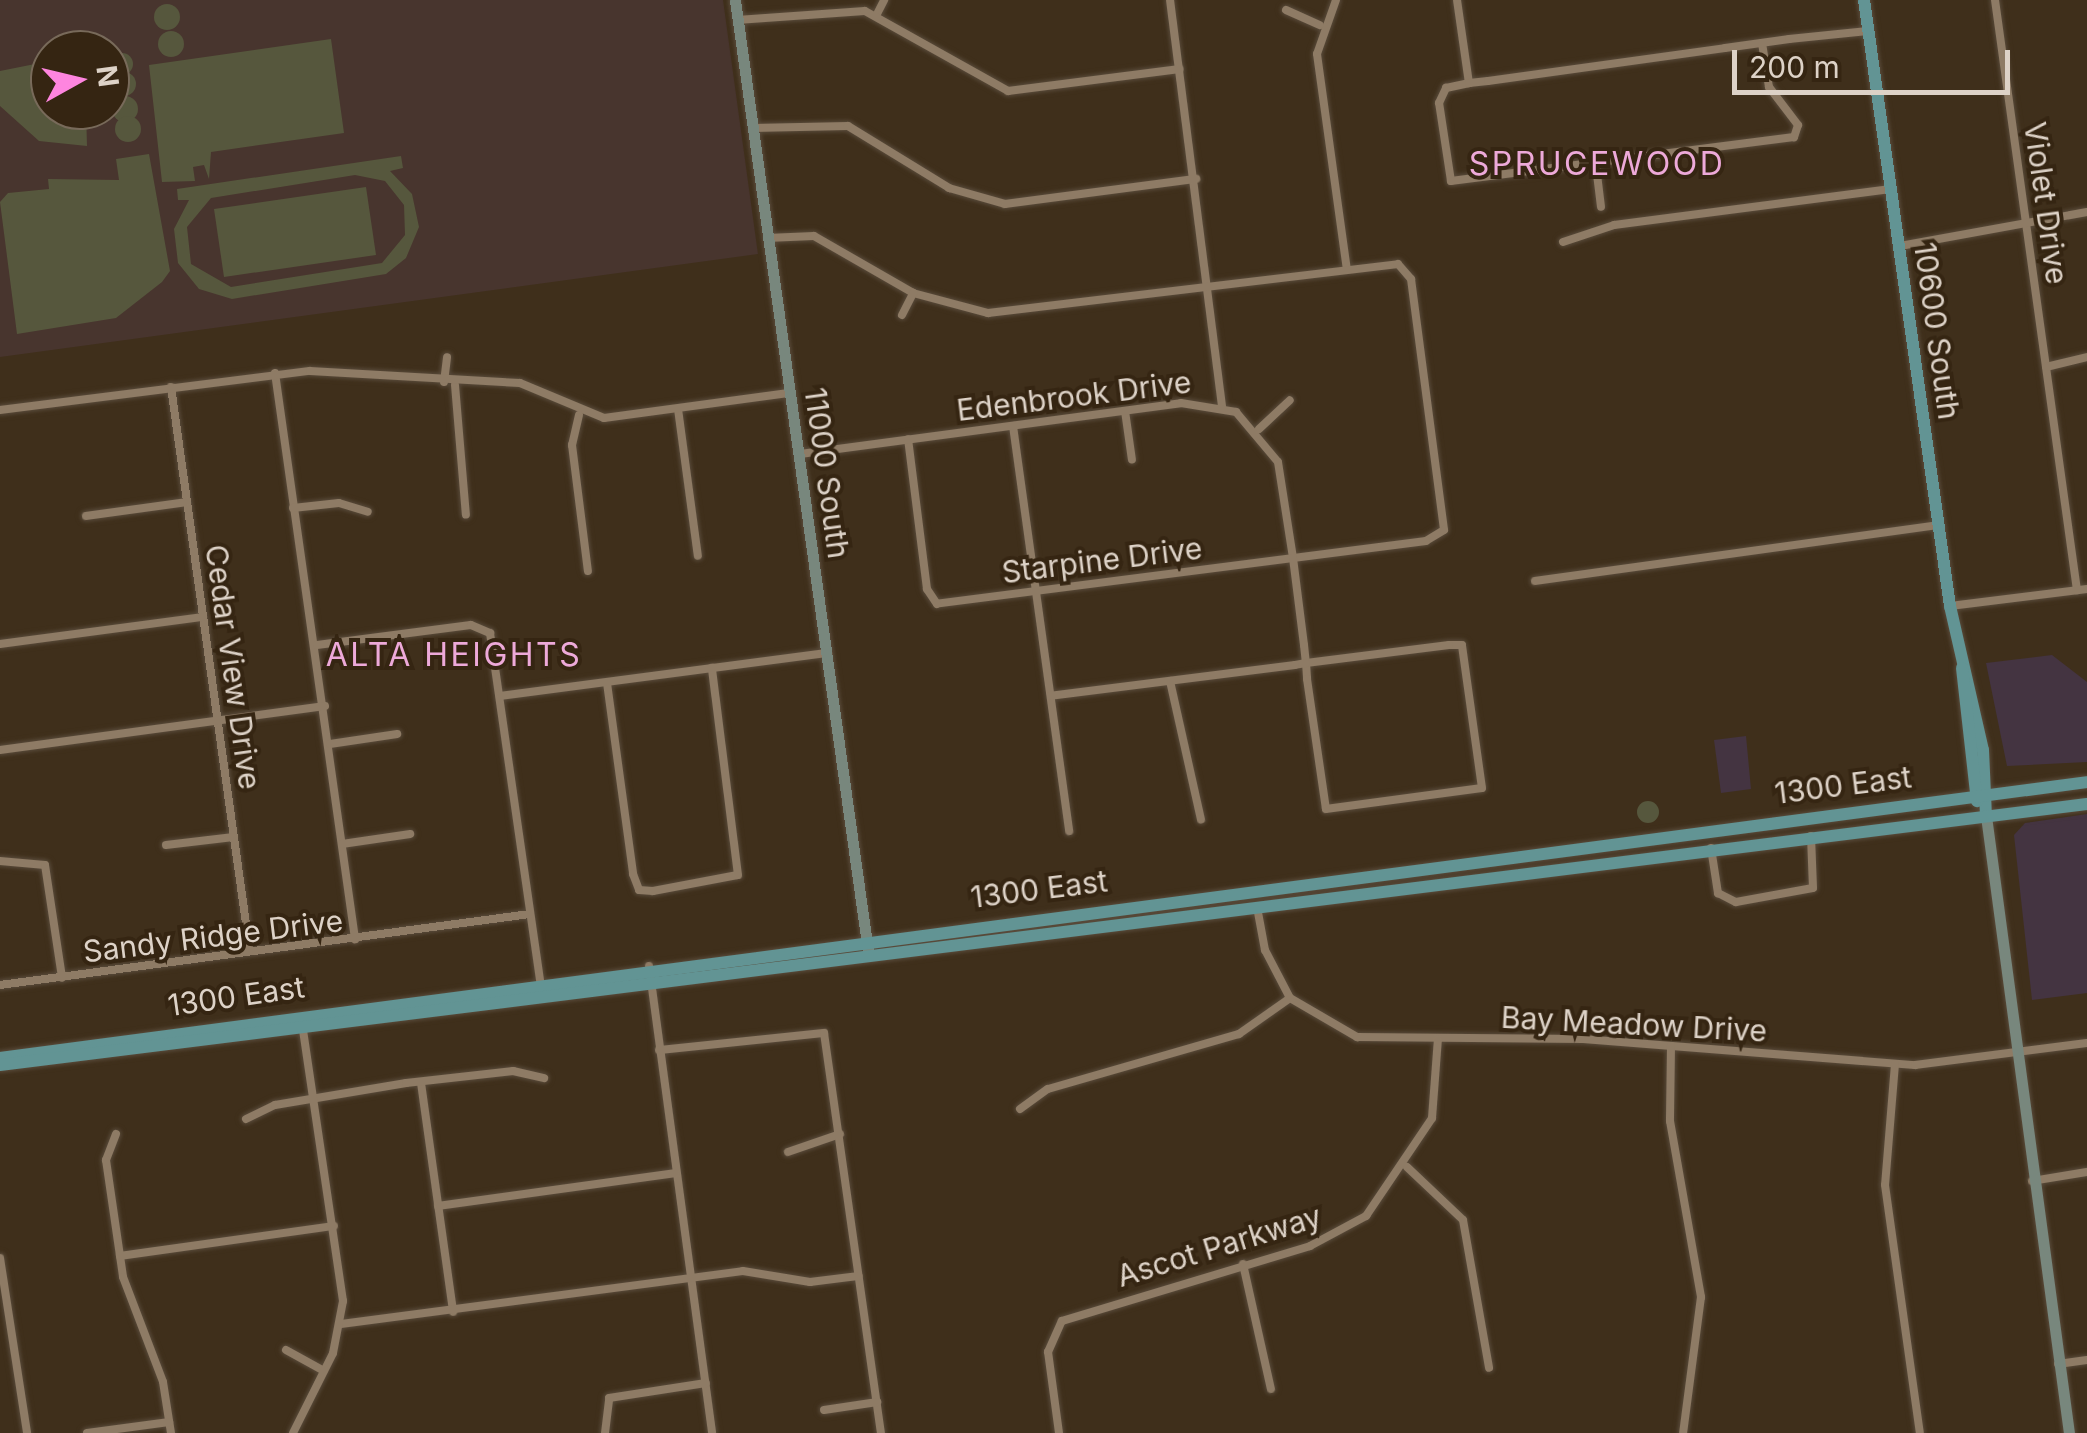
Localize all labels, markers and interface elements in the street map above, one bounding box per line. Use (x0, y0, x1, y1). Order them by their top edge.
north arrow (30, 30, 130, 130)
scale bar (1737, 30, 2014, 92)
text: 200 m (1749, 49, 1840, 85)
text: N (89, 63, 126, 89)
street label: Violet Drive (2017, 120, 2075, 286)
district label: SPRUCEWOOD (1469, 145, 1725, 183)
street label: 10600 South (1907, 240, 1967, 422)
street label: Edenbrook Drive (955, 364, 1193, 428)
street label: 11000 South (797, 385, 857, 561)
street label: Starpine Drive (1000, 530, 1204, 590)
street label: Cedar View Drive (198, 542, 268, 792)
district label: ALTA HEIGHTS (326, 636, 582, 674)
street label: 1300 East (1773, 759, 1913, 811)
street label: 1300 East (969, 863, 1109, 915)
street label: Sandy Ridge Drive (81, 902, 345, 970)
street label: 1300 East (165, 969, 307, 1023)
street label: Bay Meadow Drive (1500, 999, 1768, 1049)
street label: Ascot Parkway (1112, 1198, 1326, 1294)

